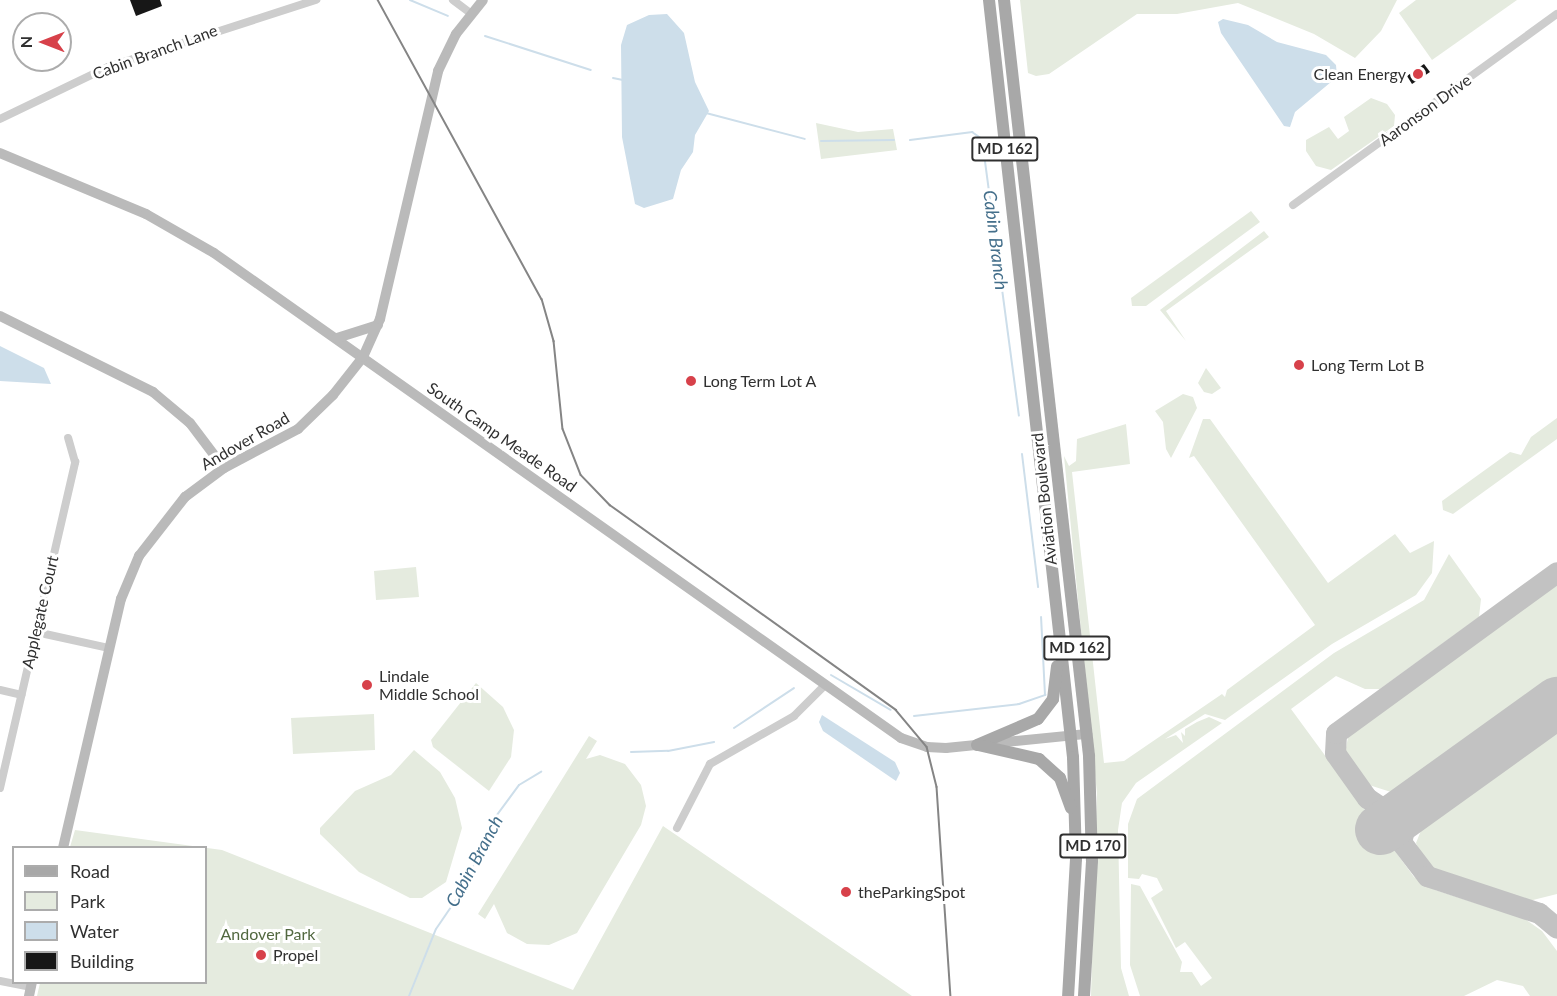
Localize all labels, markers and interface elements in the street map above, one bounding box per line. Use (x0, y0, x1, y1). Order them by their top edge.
north arrow (12, 12, 72, 72)
street label: Cabin Branch Lane (90, 21, 220, 83)
text: N (16, 36, 35, 48)
place label: Clean Energy (1314, 64, 1406, 84)
marker: Clean Energy (1411, 67, 1425, 81)
street label: Aaronson Drive (1375, 70, 1475, 150)
road number: MD 162 (970, 137, 1040, 161)
water label: Cabin Branch (979, 189, 1013, 291)
place label: Long Term Lot B (1311, 355, 1425, 375)
marker: Long Term Lot B (1292, 358, 1306, 372)
place label: Long Term Lot A (703, 371, 817, 391)
marker: Long Term Lot A (684, 374, 698, 388)
street label: South Camp Meade Road (423, 378, 581, 496)
street label: Andover Road (197, 408, 293, 474)
street label: Aviation Boulevard (1028, 432, 1060, 566)
street label: Applegate Court (18, 554, 62, 670)
road number: MD 162 (1042, 636, 1112, 660)
place label: Lindale Middle School (379, 666, 479, 704)
marker: Lindale Middle School (360, 678, 374, 692)
water label: Cabin Branch (441, 812, 507, 910)
road number: MD 170 (1058, 834, 1128, 858)
legend (12, 846, 207, 984)
text: Road (70, 860, 110, 882)
place label: theParkingSpot (858, 882, 965, 902)
marker: theParkingSpot (839, 885, 853, 899)
text: Park (70, 890, 105, 912)
text: Water (70, 920, 119, 942)
park label: Andover Park (220, 924, 316, 944)
place label: Propel (273, 945, 318, 965)
marker: Propel (254, 948, 268, 962)
text: Building (70, 950, 134, 972)

